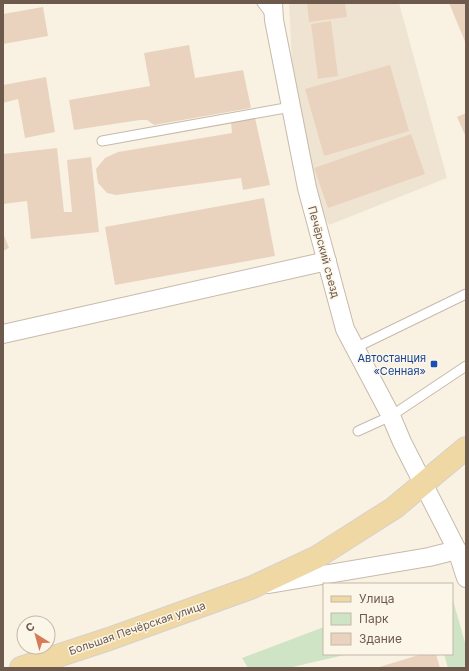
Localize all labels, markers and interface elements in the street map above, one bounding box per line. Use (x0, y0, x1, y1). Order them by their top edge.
street label: Печёрский съезд (305, 204, 343, 300)
place label: Автостанция «Сенная» (357, 351, 426, 378)
marker: Автостанция «Сенная» (429, 359, 439, 369)
legend (323, 583, 453, 655)
text: Улица (359, 591, 394, 606)
street label: Большая Печёрская улица (67, 598, 207, 658)
text: Парк (359, 611, 389, 626)
north arrow (16, 615, 56, 655)
text: С (23, 619, 37, 635)
text: Здание (359, 631, 402, 646)

